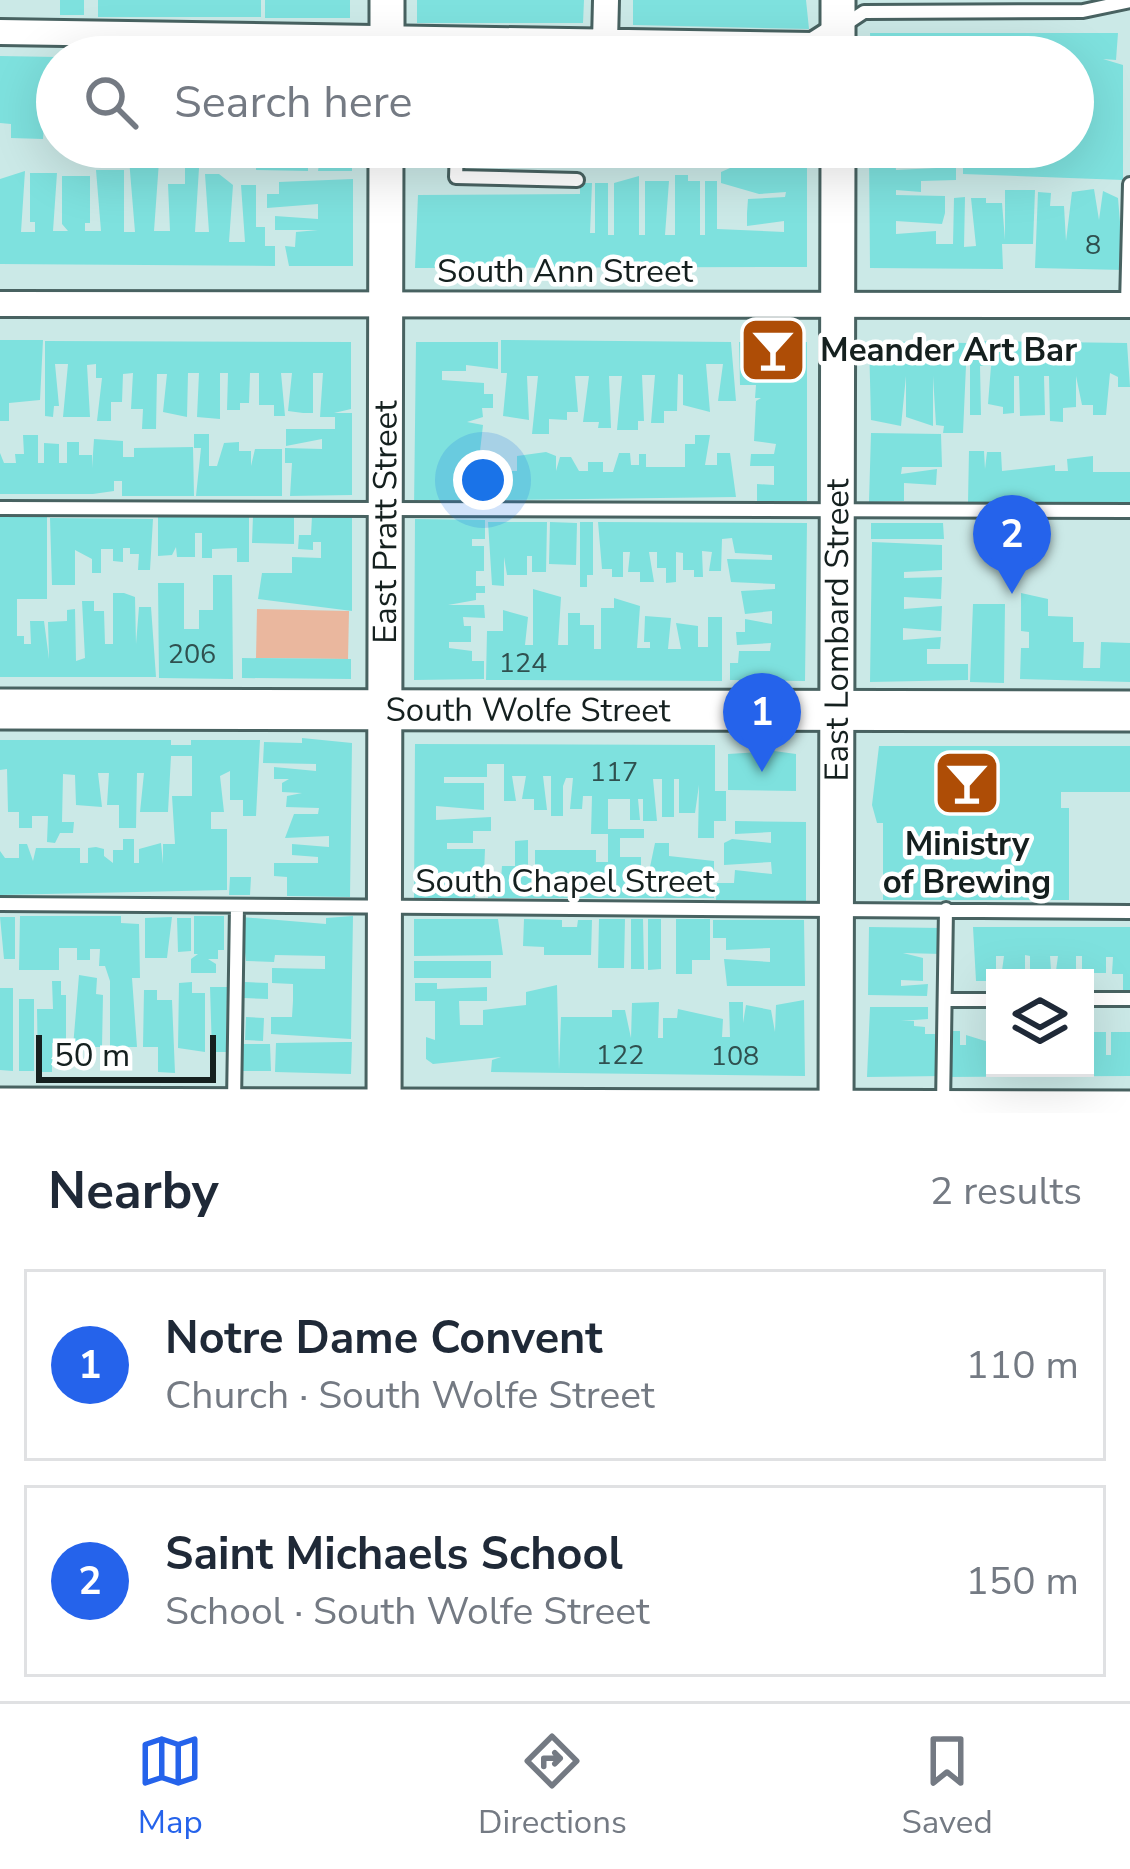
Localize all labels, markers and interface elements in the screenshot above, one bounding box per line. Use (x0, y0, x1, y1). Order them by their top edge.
search box (36, 36, 1094, 168)
icon: search (78, 69, 144, 135)
text: Search here (174, 72, 413, 133)
house number: 8 (1085, 227, 1101, 264)
street label: South Ann Street (437, 249, 693, 294)
bar icon: Meander Art Bar (738, 315, 808, 385)
place label: Meander Art Bar (820, 328, 1077, 373)
street label: East Pratt Street (362, 400, 408, 644)
your location (453, 450, 513, 510)
street label: East Lombard Street (814, 478, 860, 781)
pin: 2 (973, 495, 1051, 594)
house number: 206 (168, 636, 216, 673)
house number: 124 (499, 645, 547, 682)
pin: 1 (723, 673, 801, 772)
street label: South Wolfe Street (385, 687, 671, 733)
bar icon: Ministry of Brewing (932, 748, 1002, 818)
house number: 117 (590, 754, 638, 791)
place label: Ministry of Brewing (883, 822, 1051, 905)
street label: South Chapel Street (415, 859, 715, 904)
map controls (986, 969, 1094, 1077)
button: layers (986, 969, 1094, 1077)
scale bar (36, 1029, 216, 1082)
text: 50 m (54, 1033, 130, 1078)
house number: 122 (596, 1037, 644, 1074)
house number: 108 (711, 1038, 759, 1075)
text: Nearby (48, 1156, 219, 1226)
text: 2 results (930, 1165, 1082, 1218)
text: Notre Dame Convent (165, 1308, 603, 1369)
text: 1 (78, 1339, 102, 1392)
text: 110 m (965, 1339, 1079, 1392)
text: Church · South Wolfe Street (165, 1369, 655, 1422)
text: Saint Michaels School (165, 1524, 623, 1585)
text: 2 (78, 1555, 102, 1608)
text: 150 m (965, 1555, 1079, 1608)
text: School · South Wolfe Street (165, 1585, 650, 1638)
tab: Map (137, 1728, 203, 1845)
tab: Directions (478, 1728, 627, 1845)
tab: Saved (901, 1728, 993, 1845)

